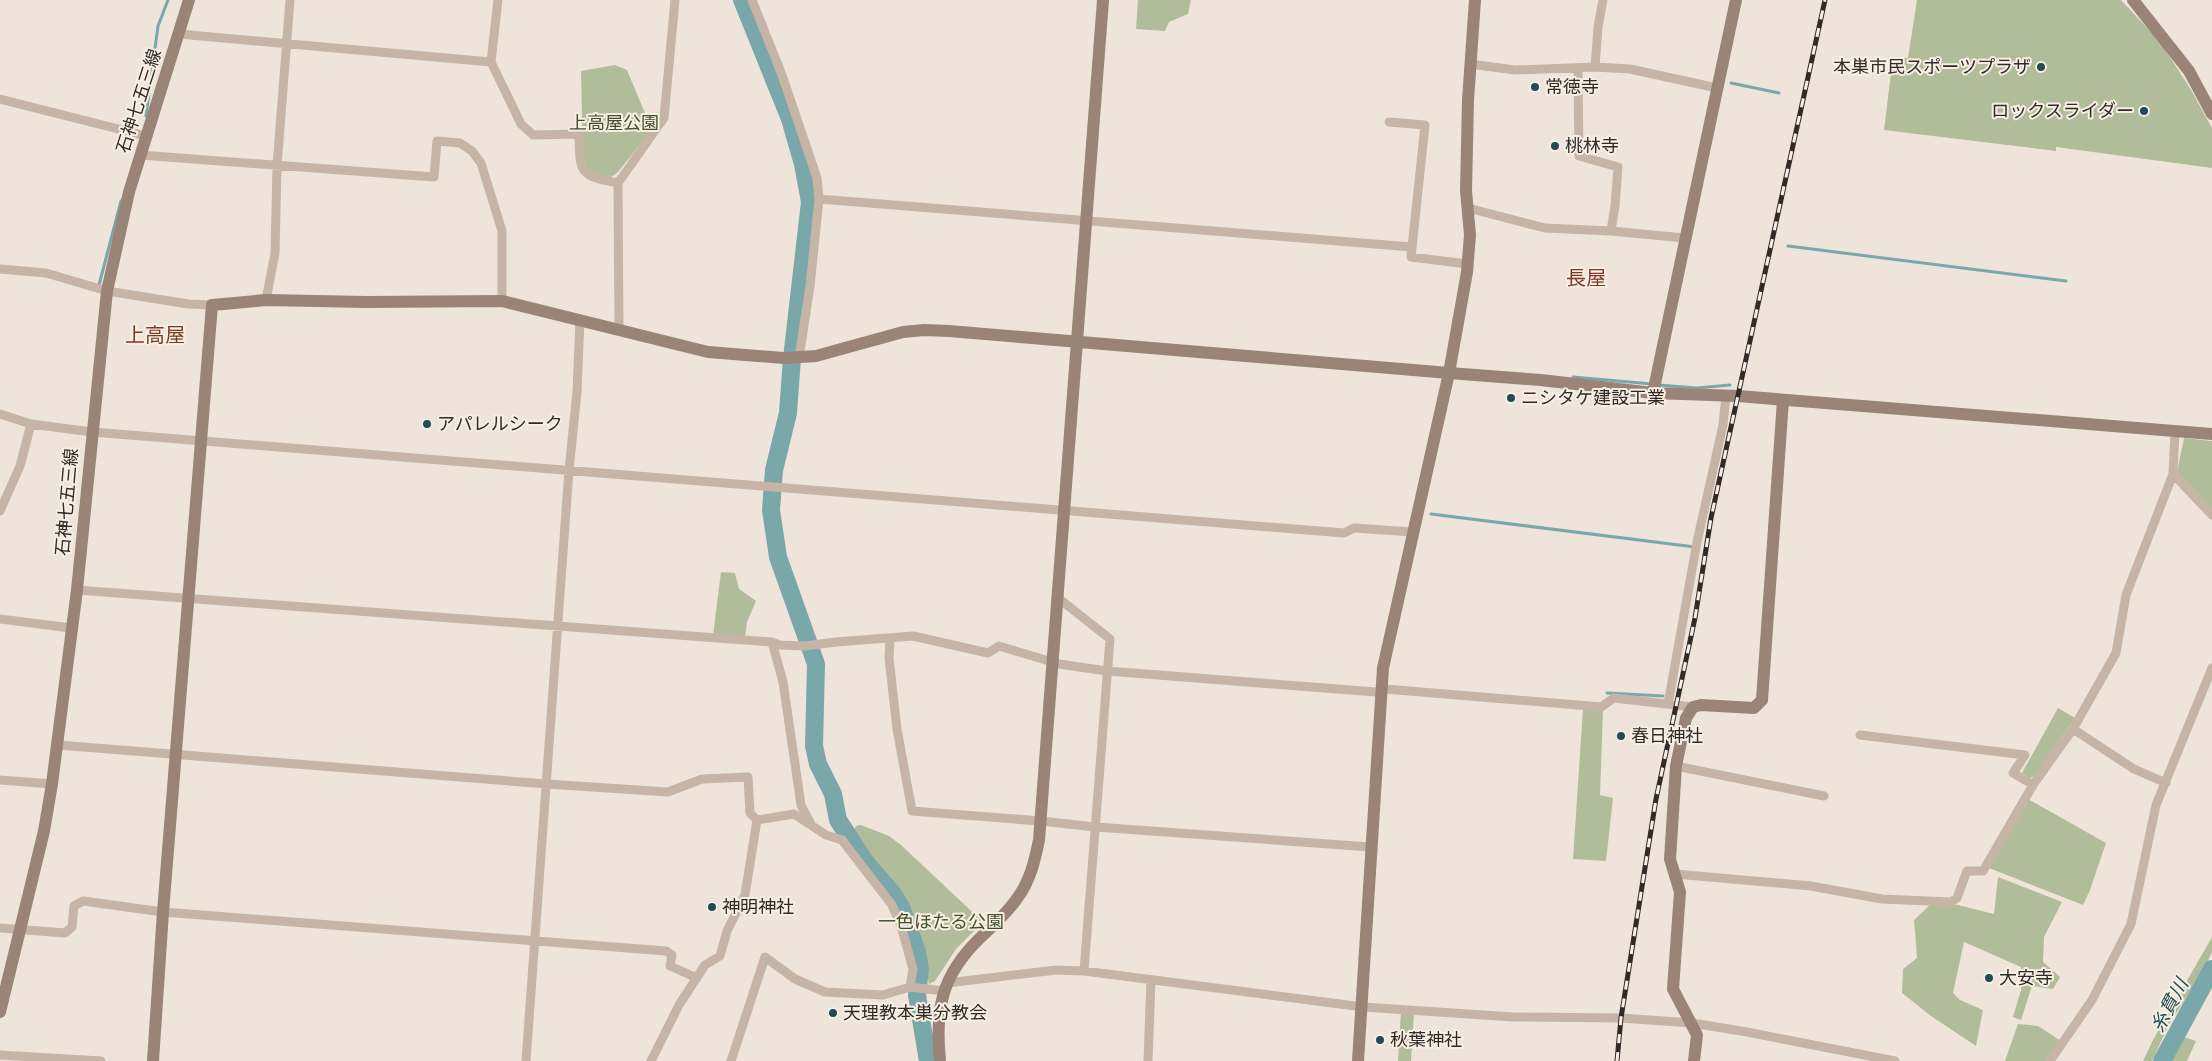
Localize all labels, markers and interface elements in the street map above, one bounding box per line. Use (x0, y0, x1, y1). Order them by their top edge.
street label: 石神七五三線 (112, 46, 166, 156)
place label: 本巣市民スポーツプラザ (1833, 56, 2031, 78)
marker: 本巣市民スポーツプラザ (2035, 61, 2047, 73)
place label: 常徳寺 (1545, 76, 1599, 98)
marker: 常徳寺 (1529, 81, 1541, 93)
place label: ロックスライダー (1991, 100, 2134, 122)
marker: ロックスライダー (2138, 105, 2150, 117)
park label: 上高屋公園 (569, 112, 659, 134)
place label: 桃林寺 (1565, 135, 1619, 157)
marker: 桃林寺 (1549, 140, 1561, 152)
district label: 長屋 (1566, 266, 1606, 290)
district label: 上高屋 (125, 323, 185, 347)
place label: ニシタケ建設工業 (1521, 387, 1665, 409)
marker: ニシタケ建設工業 (1505, 392, 1517, 404)
place label: アパレルシーク (437, 413, 563, 435)
marker: アパレルシーク (421, 418, 433, 430)
street label: 石神七五三線 (51, 447, 83, 557)
place label: 春日神社 (1631, 725, 1703, 747)
marker: 春日神社 (1615, 730, 1627, 742)
place label: 神明神社 (722, 896, 794, 918)
marker: 神明神社 (706, 901, 718, 913)
park label: 一色ほたる公園 (878, 911, 1004, 933)
place label: 大安寺 (1999, 967, 2053, 989)
marker: 大安寺 (1983, 972, 1995, 984)
water label: 糸貫川 (2146, 973, 2194, 1036)
place label: 天理教本巣分教会 (843, 1002, 987, 1024)
marker: 天理教本巣分教会 (827, 1007, 839, 1019)
place label: 秋葉神社 (1390, 1029, 1462, 1051)
marker: 秋葉神社 (1374, 1034, 1386, 1046)

